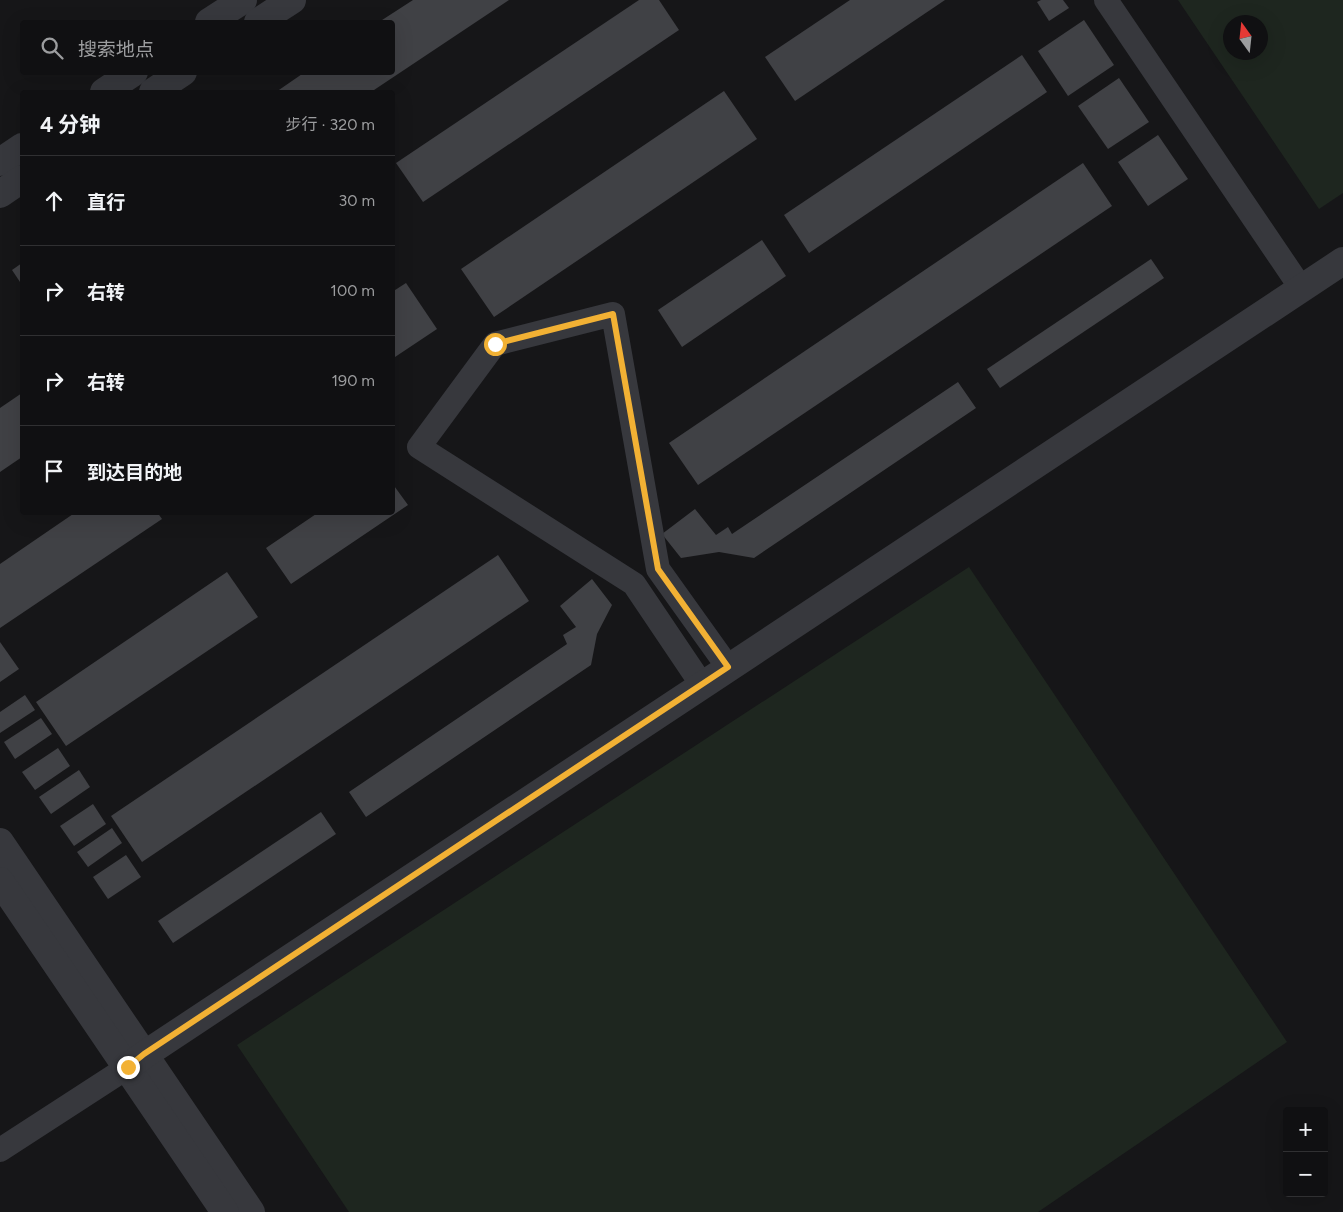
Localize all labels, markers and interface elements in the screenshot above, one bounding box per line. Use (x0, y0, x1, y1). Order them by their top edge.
north arrow (1223, 15, 1268, 60)
search box (20, 20, 395, 75)
icon: search (38, 34, 66, 62)
text: 搜索地点 (78, 38, 154, 61)
text: 4 分钟 (40, 112, 100, 137)
text: 步行 · 320 m (286, 115, 375, 134)
icon: ahead (40, 187, 68, 215)
text: 直行 (87, 191, 125, 214)
text: 30 m (338, 191, 375, 210)
icon: right (40, 277, 68, 305)
text: 右转 (87, 281, 125, 304)
text: 100 m (330, 281, 375, 300)
route start (484, 333, 507, 356)
icon: right (40, 367, 68, 395)
text: 右转 (87, 371, 125, 394)
text: 190 m (332, 371, 375, 390)
icon: arrive (40, 457, 68, 485)
text: 到达目的地 (87, 461, 182, 484)
route end (117, 1056, 140, 1079)
map controls (1283, 1107, 1328, 1197)
button: + (1283, 1107, 1328, 1152)
button: − (1283, 1152, 1328, 1197)

